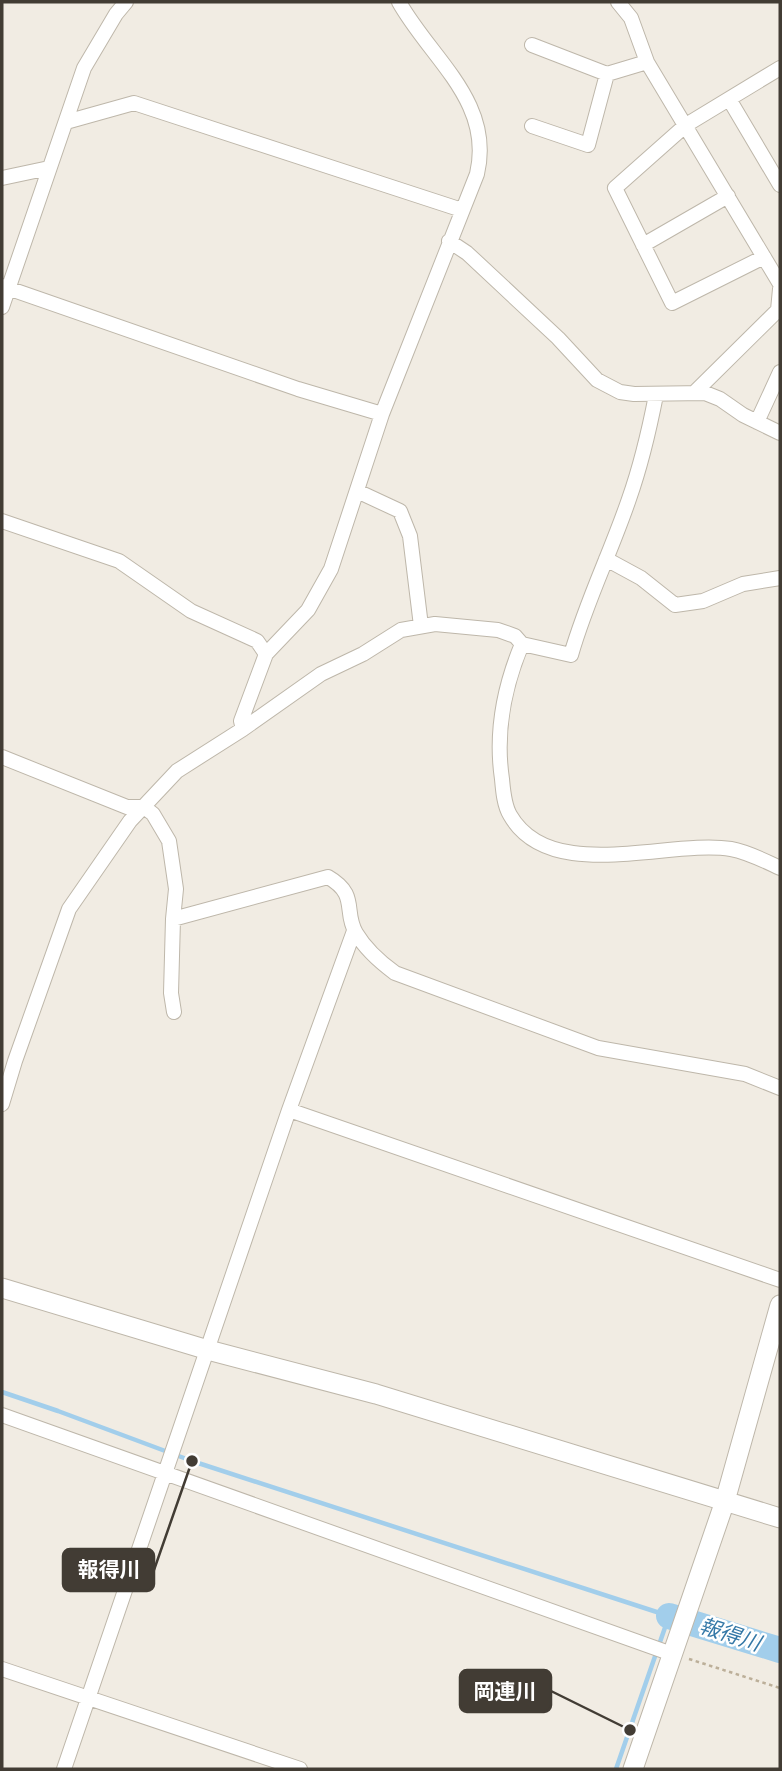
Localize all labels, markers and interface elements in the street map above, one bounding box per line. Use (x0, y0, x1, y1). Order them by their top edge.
callout: 報得川 (63, 1549, 154, 1591)
text: 報得川 (78, 1556, 141, 1583)
water label: 報得川 (696, 1611, 766, 1657)
callout: 岡連川 (460, 1670, 551, 1712)
text: 岡連川 (474, 1678, 537, 1705)

